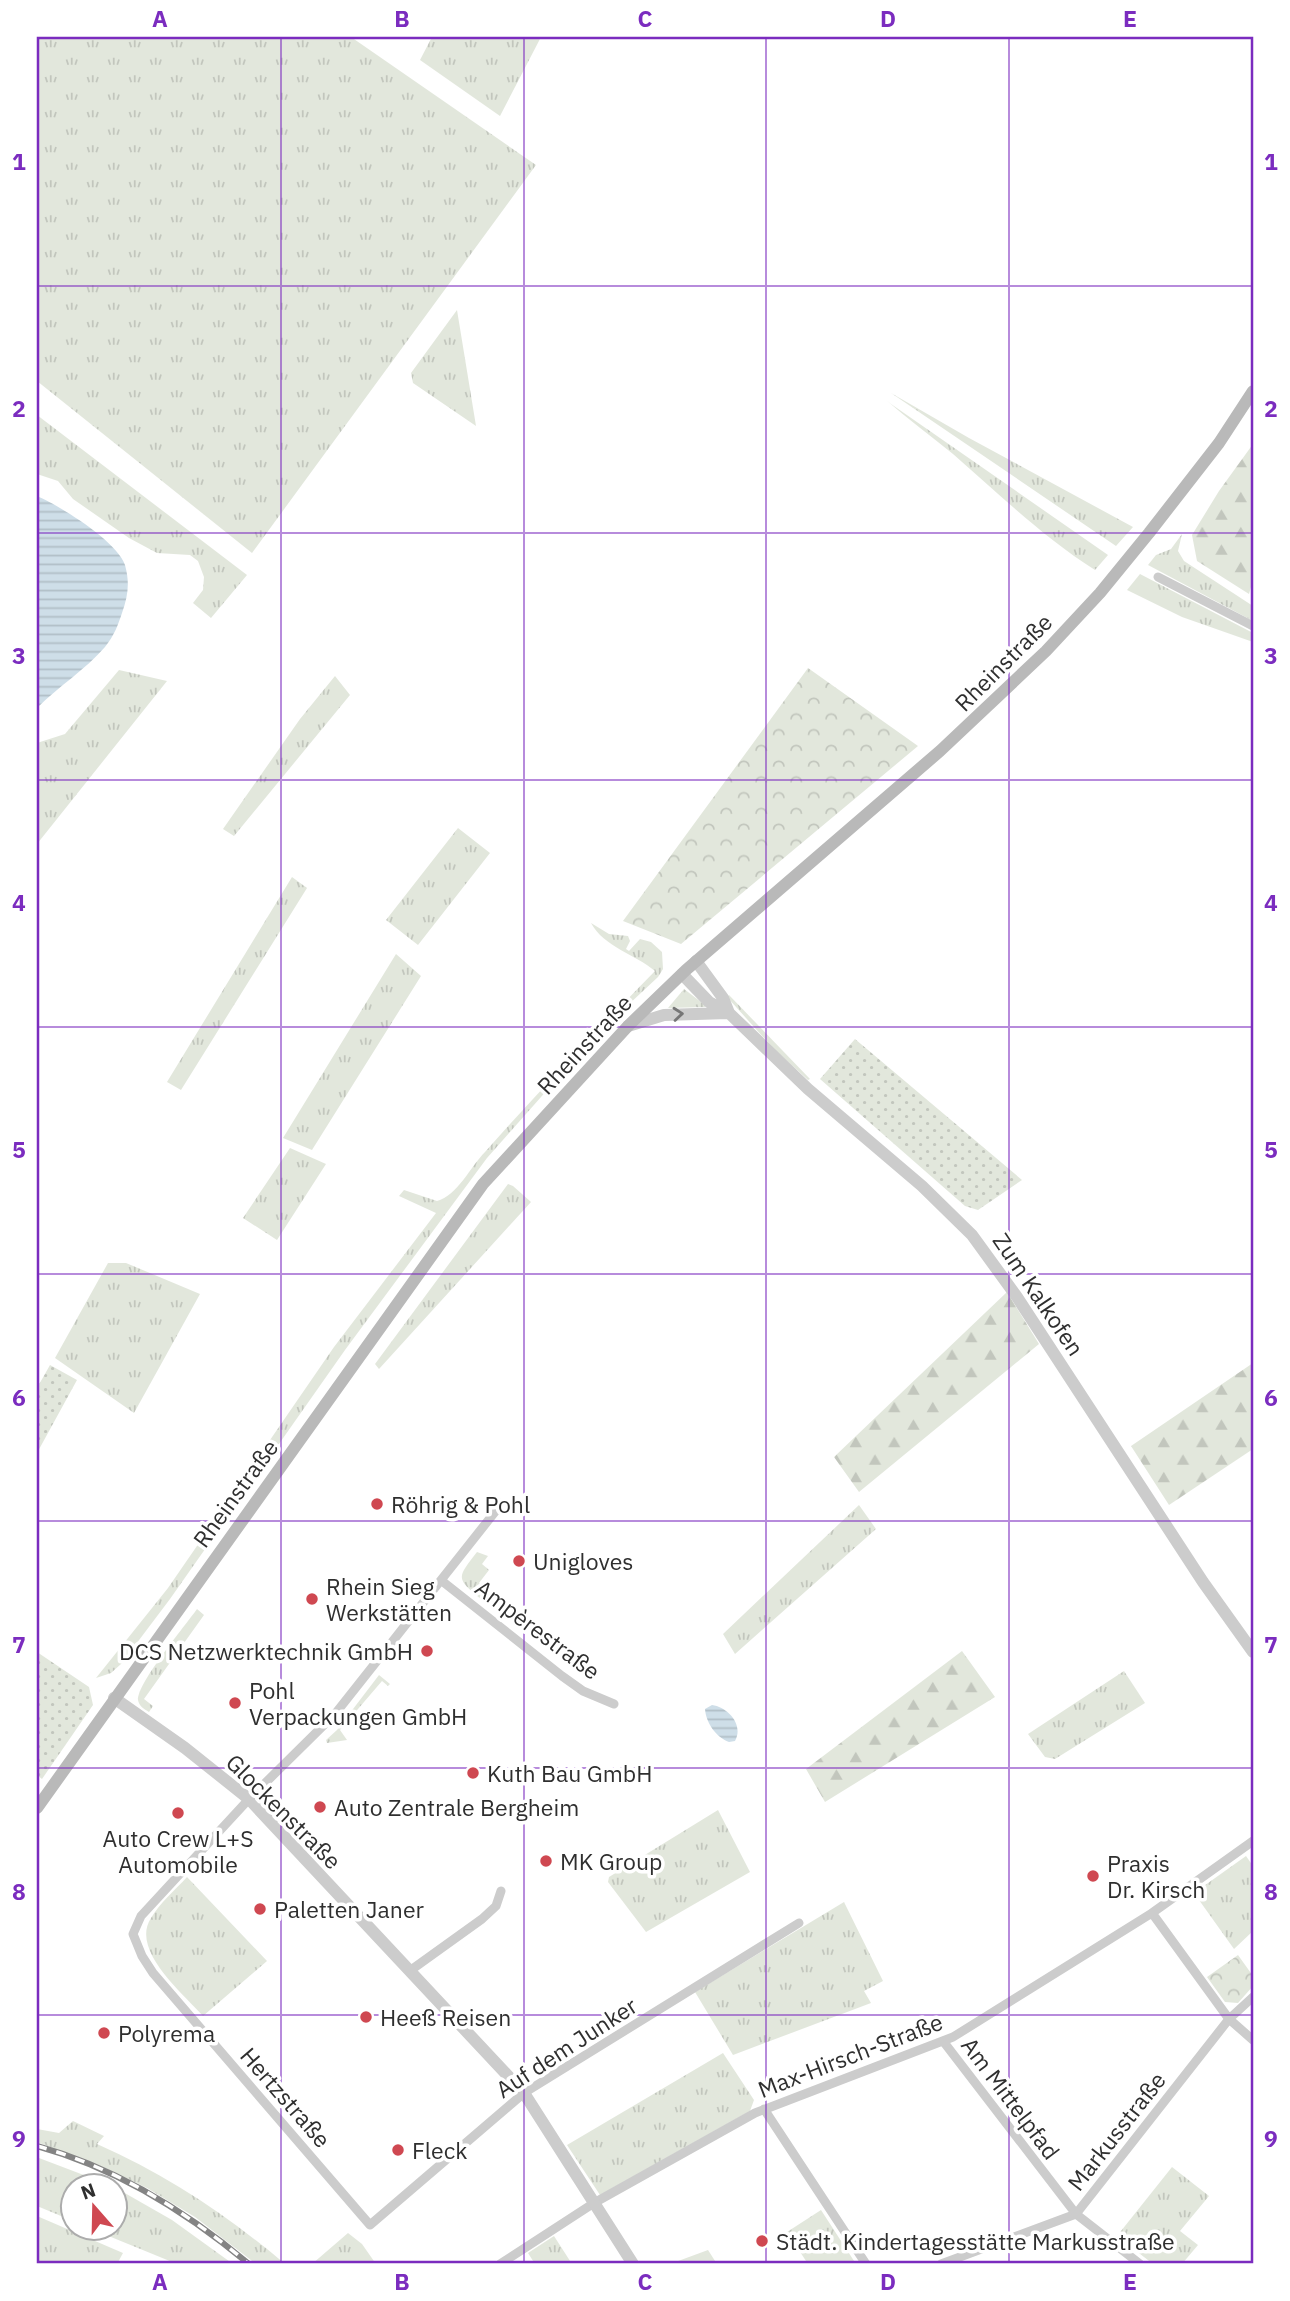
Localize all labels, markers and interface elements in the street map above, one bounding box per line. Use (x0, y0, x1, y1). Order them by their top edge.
text: A (152, 3, 168, 33)
text: B (394, 3, 410, 33)
text: C (638, 3, 653, 33)
text: D (880, 3, 896, 33)
text: E (1123, 3, 1137, 33)
text: 1 (12, 146, 26, 176)
text: 1 (1264, 146, 1278, 176)
text: 2 (12, 393, 26, 423)
text: 2 (1264, 393, 1278, 423)
street label: Rheinstraße (948, 607, 1058, 717)
text: 3 (12, 640, 26, 670)
text: 3 (1264, 640, 1278, 670)
text: 4 (12, 887, 26, 917)
text: 4 (1264, 887, 1278, 917)
street label: Rheinstraße (530, 988, 638, 1100)
one-way arrow (672, 1007, 683, 1022)
text: 5 (12, 1134, 26, 1164)
text: 5 (1264, 1134, 1278, 1164)
street label: Zum Kalkofen (987, 1227, 1091, 1361)
text: 6 (12, 1382, 26, 1412)
text: 6 (1264, 1382, 1278, 1412)
street label: Rheinstraße (186, 1433, 284, 1553)
place label: Röhrig & Pohl (391, 1489, 530, 1519)
marker: Röhrig & Pohl (369, 1496, 385, 1512)
place label: Unigloves (533, 1546, 633, 1576)
marker: Unigloves (511, 1553, 527, 1569)
place label: Rhein Sieg Werkstätten (326, 1571, 452, 1627)
street label: Ampèrestraße (470, 1572, 606, 1686)
marker: Rhein Sieg Werkstätten (304, 1591, 320, 1607)
text: 7 (12, 1629, 26, 1659)
text: 7 (1264, 1629, 1278, 1659)
place label: DCS Netzwerktechnik GmbH (119, 1636, 413, 1666)
marker: DCS Netzwerktechnik GmbH (419, 1643, 435, 1659)
place label: Pohl Verpackungen GmbH (249, 1675, 467, 1731)
marker: Pohl Verpackungen GmbH (227, 1695, 243, 1711)
street label: Glockenstraße (220, 1747, 348, 1875)
place label: Kuth Bau GmbH (487, 1758, 652, 1788)
marker: Kuth Bau GmbH (465, 1765, 481, 1781)
place label: Auto Zentrale Bergheim (334, 1792, 579, 1822)
marker: Auto Zentrale Bergheim (312, 1799, 328, 1815)
marker: Auto Crew L+S Automobile (170, 1805, 186, 1821)
place label: Auto Crew L+S Automobile (103, 1823, 254, 1879)
place label: MK Group (560, 1846, 662, 1876)
place label: Praxis Dr. Kirsch (1107, 1848, 1205, 1904)
marker: MK Group (538, 1853, 554, 1869)
marker: Praxis Dr. Kirsch (1085, 1868, 1101, 1884)
text: 8 (12, 1876, 26, 1906)
text: 8 (1264, 1876, 1278, 1906)
place label: Paletten Janer (274, 1894, 425, 1924)
marker: Paletten Janer (252, 1901, 268, 1917)
street label: Auf dem Junker (490, 1990, 643, 2104)
place label: Heeß Reisen (380, 2002, 511, 2032)
street label: Max-Hirsch-Straße (753, 2006, 947, 2104)
marker: Heeß Reisen (358, 2009, 374, 2025)
place label: Polyrema (118, 2018, 215, 2048)
marker: Polyrema (96, 2025, 112, 2041)
street label: Am Mittelpfad (955, 2031, 1067, 2165)
street label: Hertzstraße (234, 2041, 338, 2153)
street label: Markusstraße (1060, 2066, 1172, 2196)
text: 9 (12, 2123, 26, 2153)
text: 9 (1264, 2123, 1278, 2153)
place label: Fleck (412, 2135, 467, 2165)
marker: Fleck (390, 2142, 406, 2158)
north arrow (60, 2172, 130, 2242)
text: N (78, 2177, 99, 2205)
place label: Städt. Kindertagesstätte Markusstraße (776, 2226, 1175, 2256)
marker: Städt. Kindertagesstätte Markusstraße (754, 2233, 770, 2249)
text: A (152, 2266, 168, 2296)
text: B (394, 2266, 410, 2296)
text: C (638, 2266, 653, 2296)
text: D (880, 2266, 896, 2296)
text: E (1123, 2266, 1137, 2296)

